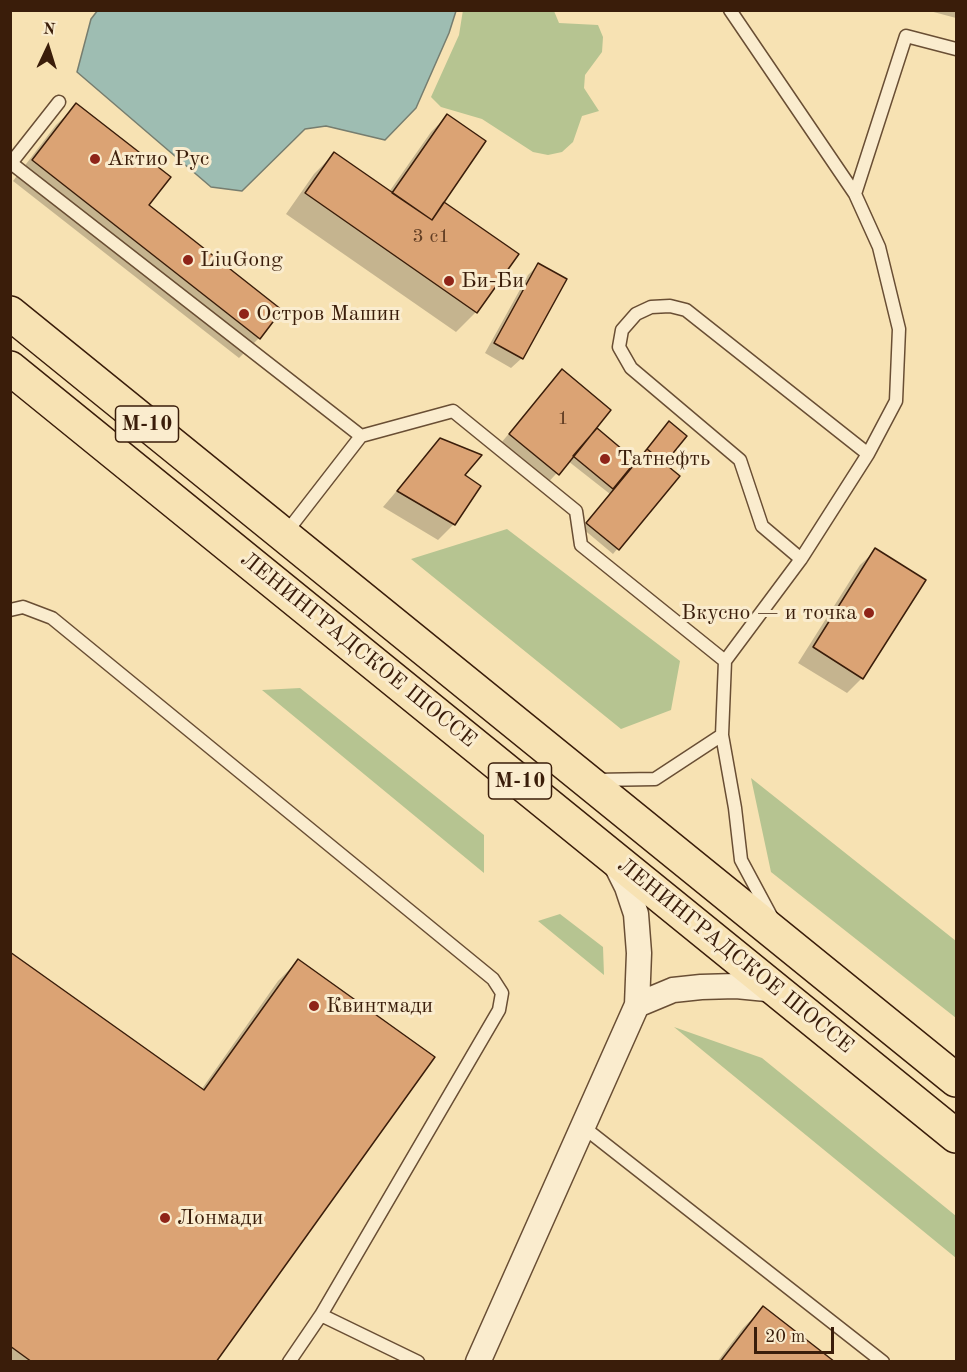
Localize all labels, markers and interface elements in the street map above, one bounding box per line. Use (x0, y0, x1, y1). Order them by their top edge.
north arrow (18, 18, 78, 78)
text: N (43, 22, 56, 38)
place label: Актио Рус (107, 146, 209, 172)
marker: Актио Рус (88, 152, 102, 166)
house number: 3 с1 (412, 225, 450, 249)
place label: LiuGong (200, 247, 283, 273)
marker: LiuGong (181, 253, 195, 267)
place label: Би-Би (461, 268, 524, 294)
marker: Би-Би (442, 274, 456, 288)
place label: Остров Машин (256, 301, 400, 327)
marker: Остров Машин (237, 307, 251, 321)
road number: М-10 (116, 406, 178, 442)
house number: 1 (557, 407, 569, 431)
place label: Татнефть (617, 446, 710, 472)
marker: Татнефть (598, 452, 612, 466)
street label: ЛЕНИНГРАДСКОЕ ШОССЕ (234, 546, 482, 754)
place label: Вкусно — и точка (681, 600, 857, 626)
marker: Вкусно — и точка (862, 606, 876, 620)
road number: М-10 (488, 763, 552, 799)
street label: ЛЕНИНГРАДСКОЕ ШОССЕ (611, 852, 859, 1060)
place label: Квинтмади (326, 993, 433, 1019)
marker: Квинтмади (307, 999, 321, 1013)
place label: Лонмади (177, 1205, 263, 1231)
marker: Лонмади (158, 1211, 172, 1225)
scale bar (757, 1315, 836, 1353)
text: 20 m (765, 1328, 805, 1346)

